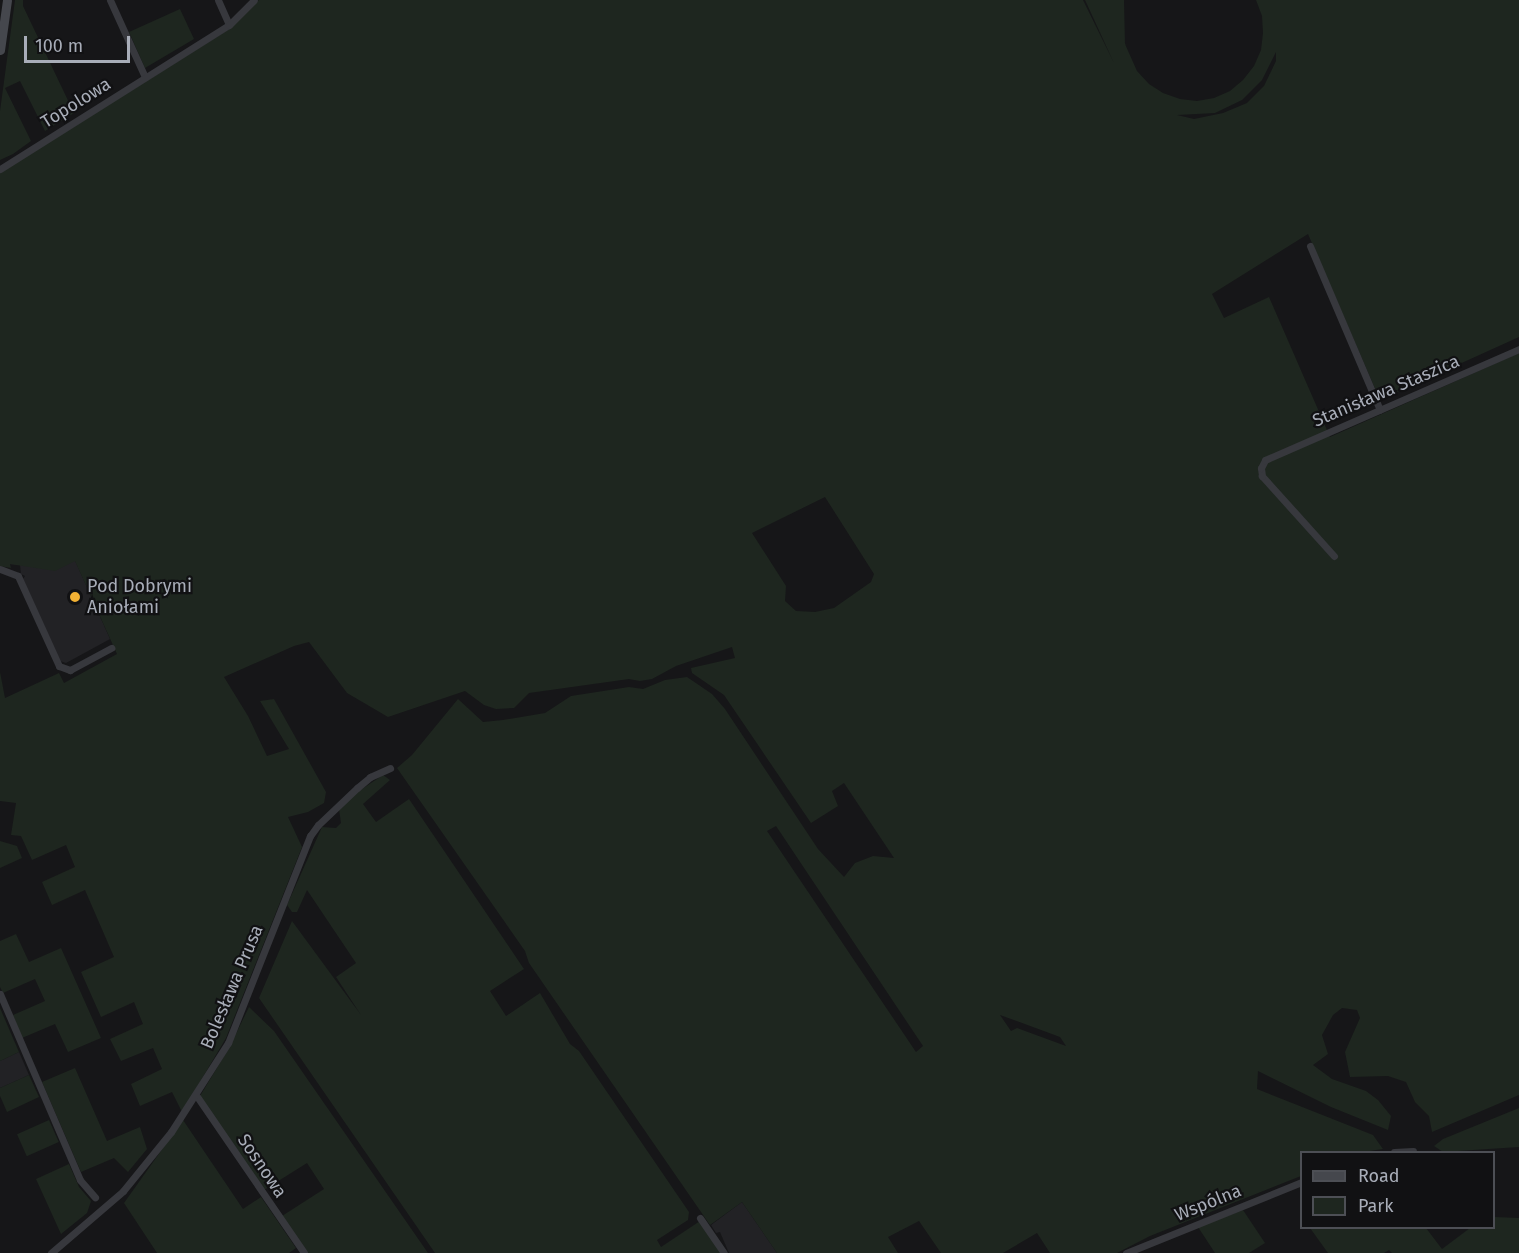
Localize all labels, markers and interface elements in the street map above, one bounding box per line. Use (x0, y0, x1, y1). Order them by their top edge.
scale bar (27, 24, 134, 62)
text: 100 m (35, 35, 83, 57)
street label: Topolowa (37, 73, 115, 133)
street label: Stanisława Staszica (1309, 350, 1463, 432)
place label: Pod Dobrymi Aniołami (87, 576, 192, 618)
marker: Pod Dobrymi Aniołami (68, 590, 82, 604)
street label: Bolesława Prusa (196, 922, 268, 1052)
street label: Sosnowa (233, 1130, 291, 1202)
legend (1300, 1151, 1495, 1229)
text: Road (1358, 1165, 1400, 1187)
street label: Wspólna (1172, 1180, 1244, 1226)
text: Park (1358, 1195, 1393, 1217)

